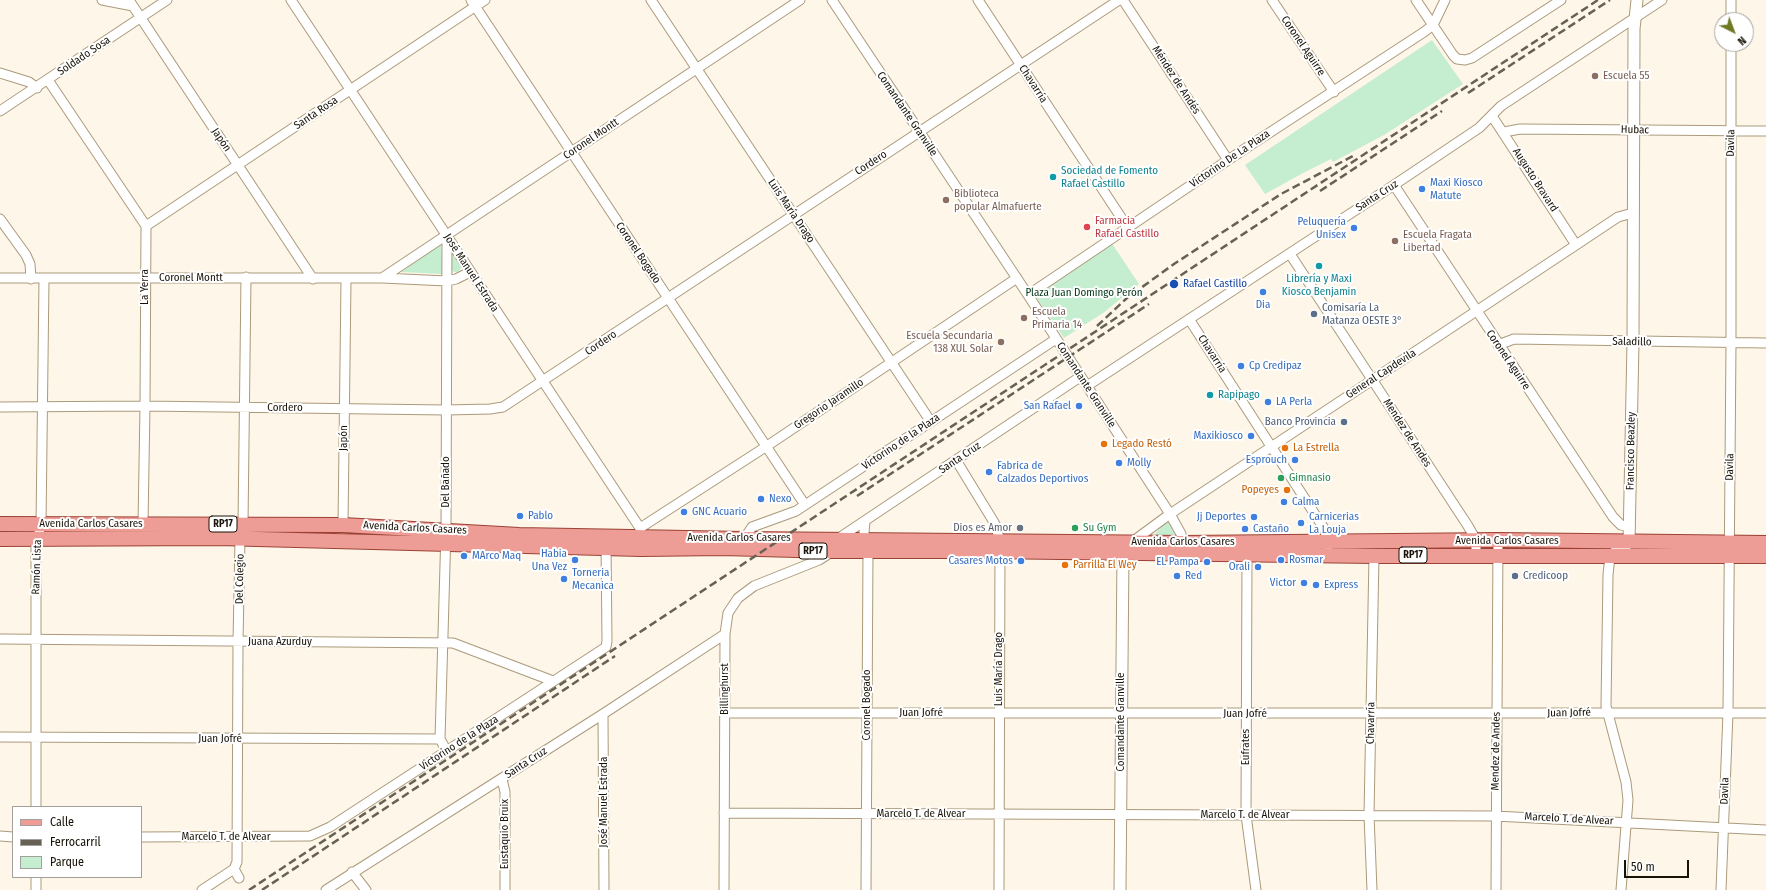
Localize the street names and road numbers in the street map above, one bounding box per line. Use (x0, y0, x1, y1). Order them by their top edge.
street label: Coronel Aguirre (1278, 14, 1328, 78)
street label: Soldado Sosa (55, 34, 113, 78)
street label: Méndez de Andés (1149, 43, 1203, 117)
street label: Chavarría (1016, 63, 1050, 105)
street label: Comandante Granville (874, 69, 940, 159)
street label: Santa Rosa (292, 94, 340, 132)
street label: Coronel Montt (561, 116, 621, 162)
street label: Hubac (1621, 123, 1649, 137)
street label: Japón (208, 126, 234, 154)
street label: Victorino De La Plaza (1187, 127, 1273, 191)
street label: Davila (1724, 129, 1738, 157)
street label: Augusto Bravard (1510, 146, 1560, 214)
street label: Cordero (853, 148, 889, 178)
street label: Luis María Drago (765, 177, 817, 245)
street label: Santa Cruz (1353, 178, 1401, 214)
street label: Coronel Bogado (613, 220, 663, 286)
street label: José Manuel Estrada (441, 231, 501, 315)
street label: La Yerra (138, 269, 152, 305)
street label: Coronel Montt (159, 271, 223, 285)
street label: Cordero (583, 328, 619, 358)
street label: Coronel Aguirre (1483, 328, 1533, 392)
street label: Chavarría (1195, 333, 1229, 375)
street label: Saladillo (1612, 335, 1652, 349)
street label: Comandante Granville (1053, 340, 1119, 430)
street label: General Capdevila (1343, 346, 1419, 402)
street label: Gregorio Jaramillo (792, 376, 866, 432)
street label: Mendez de Andes (1380, 396, 1434, 470)
street label: Cordero (267, 401, 303, 415)
street label: Victorino de la Plaza (859, 411, 943, 473)
street label: Francisco Beazley (1624, 412, 1638, 490)
street label: Japón (337, 425, 351, 451)
street label: Santa Cruz (937, 439, 983, 477)
street label: Davila (1723, 453, 1737, 481)
street label: Del Bañado (439, 456, 453, 508)
road number: RP17 (209, 516, 237, 532)
street label: Avenida Carlos Casares (39, 517, 143, 531)
street label: Avenida Carlos Casares (363, 519, 467, 537)
street label: Avenida Carlos Casares (687, 531, 791, 545)
street label: Avenida Carlos Casares (1455, 534, 1559, 548)
street label: Avenida Carlos Casares (1131, 535, 1235, 549)
street label: Ramón Lista (29, 539, 45, 595)
road number: RP17 (799, 543, 827, 559)
road number: RP17 (1399, 547, 1427, 563)
street label: Del Colegio (233, 554, 247, 604)
street label: Luis María Drago (992, 632, 1006, 706)
street label: Juana Azurduy (248, 635, 312, 649)
street label: Billinghurst (718, 663, 732, 715)
street label: Coronel Bogado (860, 669, 874, 741)
street label: Comandante Granville (1114, 672, 1128, 772)
street label: Chavarría (1364, 702, 1378, 744)
street label: Juan Jofré (899, 706, 943, 720)
street label: Juan Jofré (1547, 706, 1591, 720)
street label: Juan Jofré (1223, 707, 1267, 721)
street label: Mendez de Andes (1489, 712, 1503, 790)
street label: Victorino de la Plaza (417, 713, 501, 773)
street label: Eufrates (1239, 729, 1253, 765)
street label: Juan Jofré (198, 732, 242, 746)
street label: Santa Cruz (502, 745, 550, 781)
street label: José Manuel Estrada (597, 757, 611, 847)
street label: Davila (1718, 777, 1732, 805)
street label: Eustaquio Bruix (498, 799, 512, 869)
street label: Marcelo T. de Alvear (876, 807, 966, 821)
street label: Marcelo T. de Alvear (1200, 808, 1290, 822)
street label: Marcelo T. de Alvear (1524, 810, 1614, 828)
street label: Marcelo T. de Alvear (181, 830, 271, 844)

